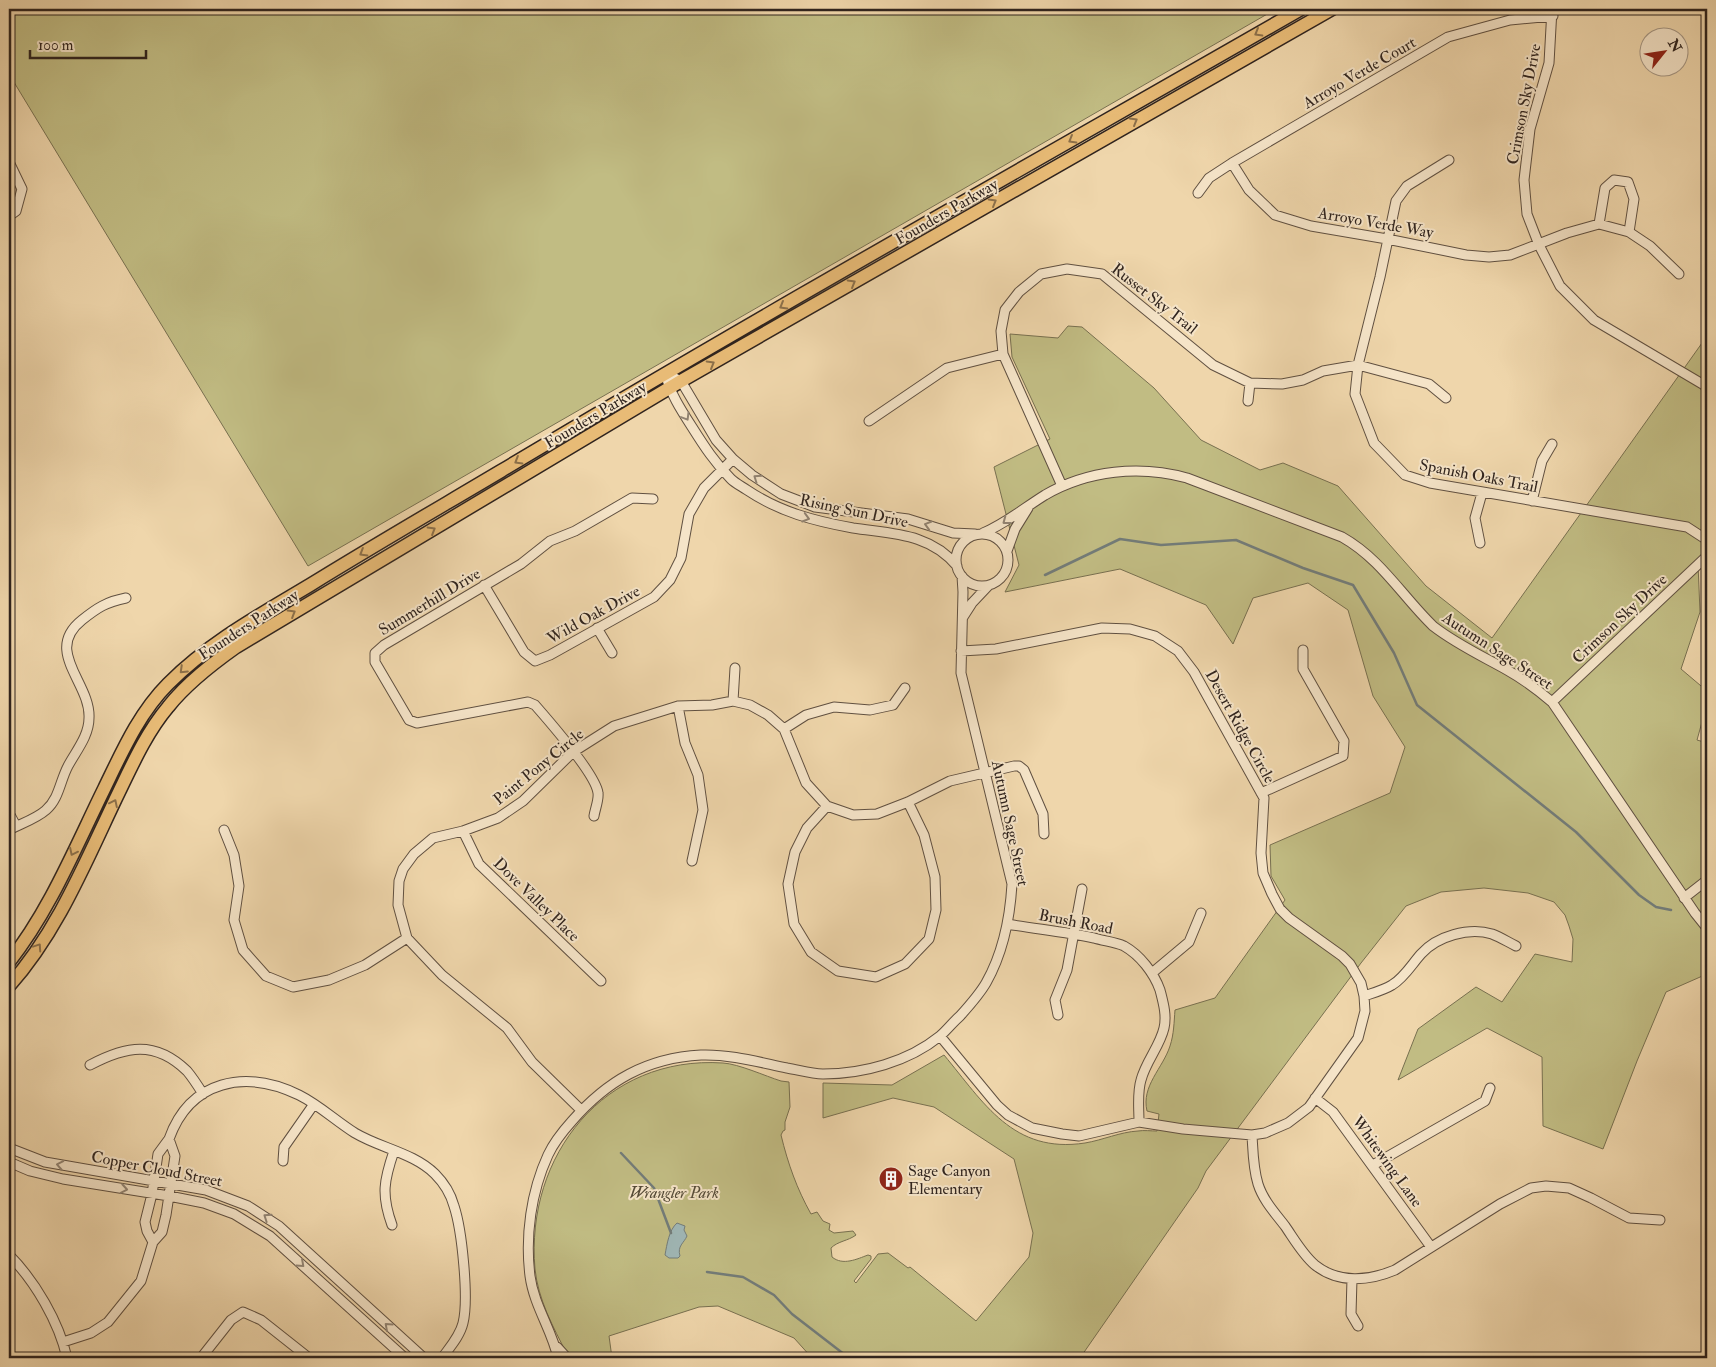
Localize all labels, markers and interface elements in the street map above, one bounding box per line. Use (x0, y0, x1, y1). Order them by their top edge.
one-way arrow (1255, 27, 1264, 37)
scale bar (30, 28, 146, 60)
north arrow (1638, 28, 1688, 78)
street label: Arroyo Verde Court (1299, 32, 1419, 114)
text: N (1664, 35, 1686, 56)
text: 100 m (38, 36, 74, 55)
street label: Crimson Sky Drive (1502, 42, 1546, 166)
one-way arrow (1129, 118, 1138, 128)
one-way arrow (1068, 133, 1077, 143)
street label: Founders Parkway (892, 174, 1002, 249)
one-way arrow (988, 199, 997, 209)
street label: Arroyo Verde Way (1316, 203, 1436, 243)
street label: Russet Sky Trail (1107, 259, 1201, 339)
one-way arrow (847, 279, 856, 289)
one-way arrow (779, 299, 788, 309)
one-way arrow (706, 360, 715, 370)
street label: Founders Parkway (541, 376, 651, 453)
one-way arrow (679, 411, 689, 420)
one-way arrow (514, 454, 523, 464)
street label: Spanish Oaks Trail (1418, 455, 1540, 498)
one-way arrow (753, 475, 763, 484)
street label: Rising Sun Drive (798, 490, 910, 532)
one-way arrow (802, 512, 810, 522)
one-way arrow (1003, 515, 1012, 524)
one-way arrow (925, 520, 933, 530)
one-way arrow (426, 526, 435, 536)
one-way arrow (360, 546, 369, 556)
street label: Summerhill Drive (375, 563, 484, 640)
street label: Crimson Sky Drive (1568, 569, 1672, 668)
street label: Wild Oak Drive (543, 581, 644, 649)
street label: Founders Parkway (195, 584, 303, 665)
street label: Autumn Sage Street (1438, 607, 1556, 694)
one-way arrow (287, 610, 296, 620)
one-way arrow (180, 664, 189, 673)
street label: Desert Ridge Circle (1201, 666, 1280, 787)
street label: Paint Pony Circle (489, 724, 588, 809)
street label: Autumn Sage Street (987, 758, 1033, 888)
one-way arrow (107, 799, 118, 808)
one-way arrow (69, 847, 79, 856)
street label: Dove Valley Place (489, 853, 584, 946)
street label: Brush Road (1037, 905, 1115, 939)
one-way arrow (32, 943, 41, 953)
street label: Whitewing Lane (1347, 1111, 1427, 1211)
street label: Copper Cloud Street (89, 1146, 224, 1192)
one-way arrow (56, 1160, 64, 1171)
place label: Sage Canyon Elementary (908, 1161, 991, 1199)
building icon: Sage Canyon Elementary (878, 1166, 904, 1192)
one-way arrow (120, 1183, 128, 1193)
park label: Wrangler Park (629, 1183, 719, 1203)
one-way arrow (263, 1214, 272, 1223)
one-way arrow (296, 1258, 305, 1267)
one-way arrow (384, 1322, 393, 1331)

